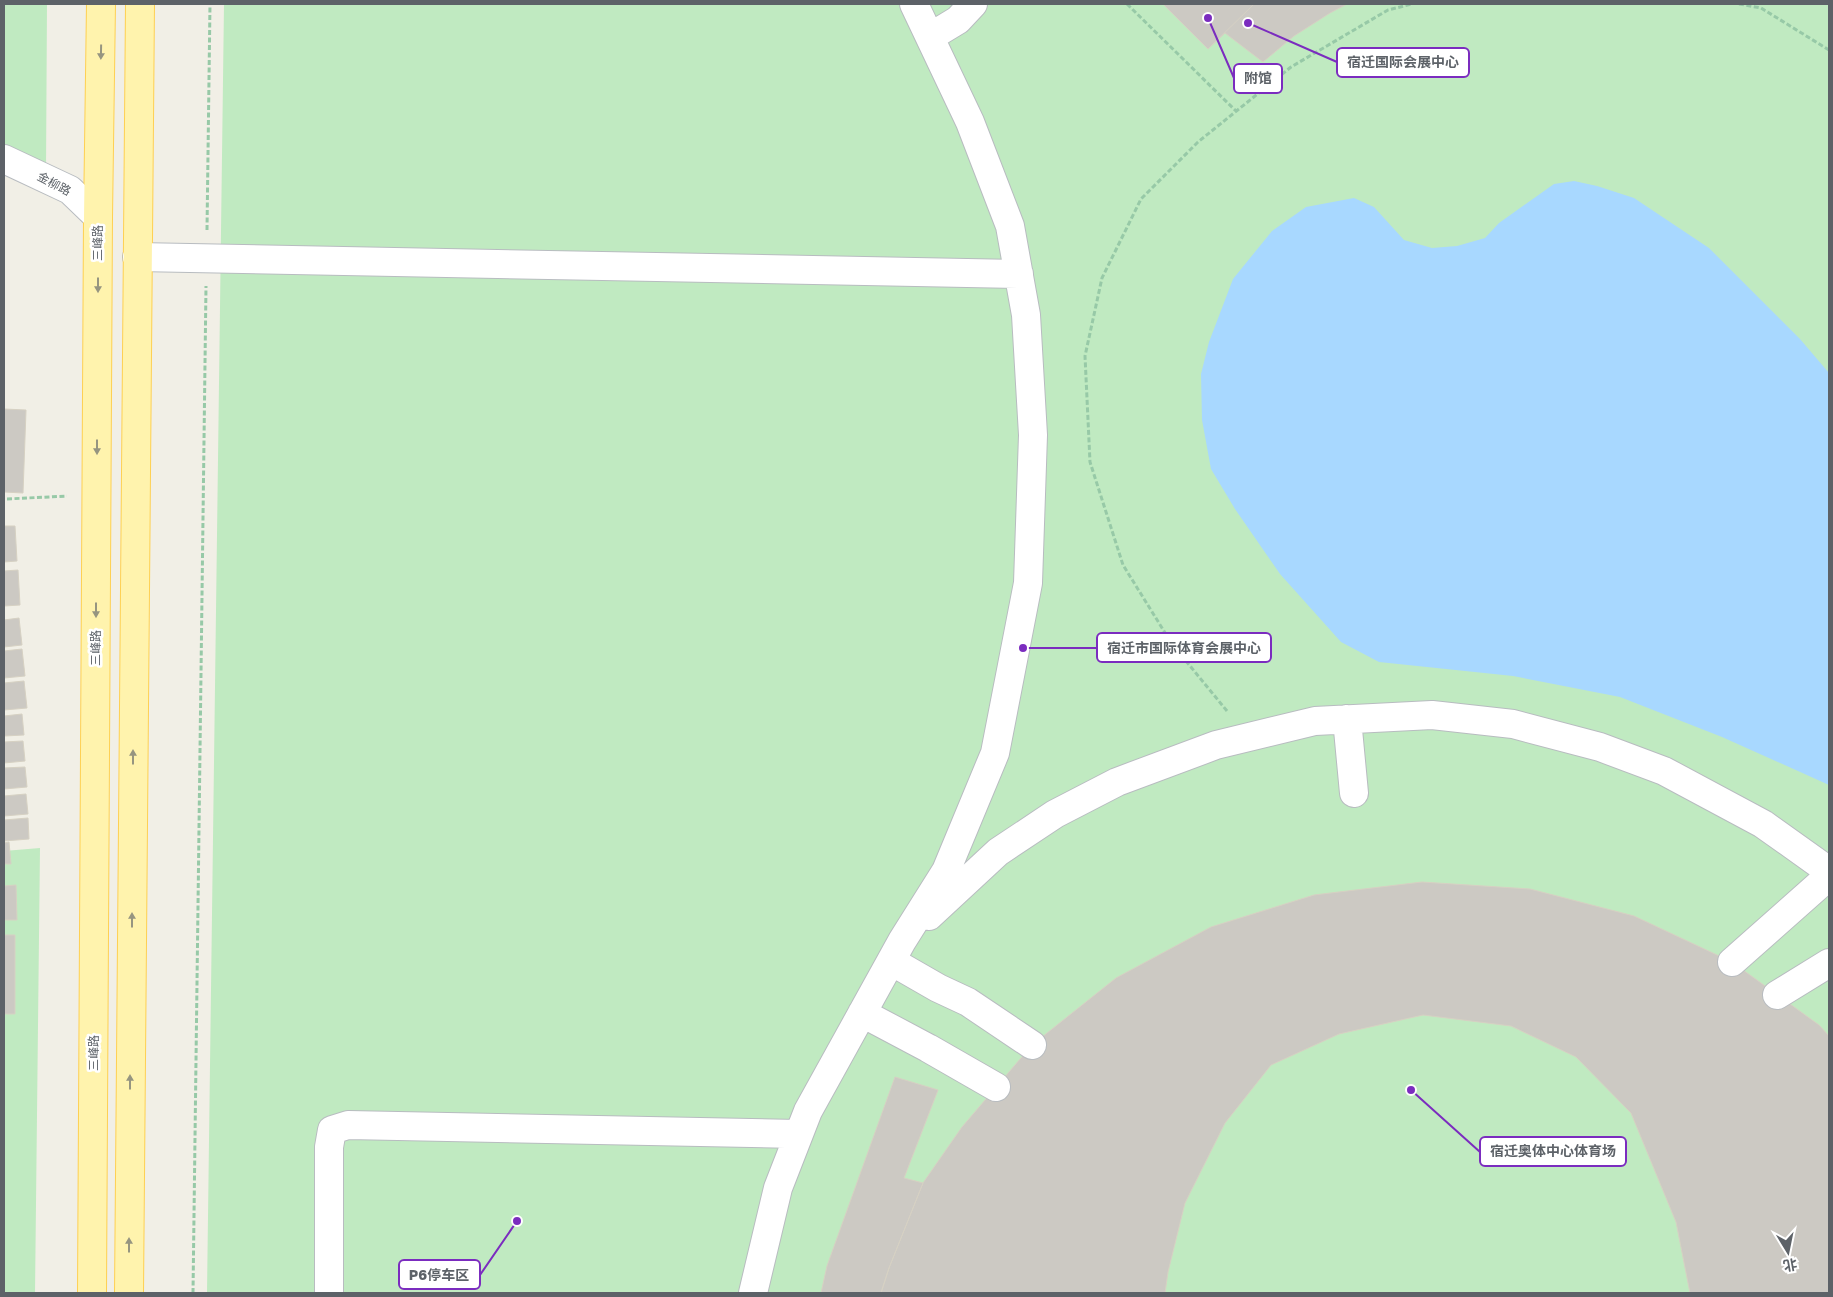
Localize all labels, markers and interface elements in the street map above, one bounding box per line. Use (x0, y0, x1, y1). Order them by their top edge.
one-way arrow (96, 45, 104, 61)
callout: 宿迁国际会展中心 (1337, 48, 1469, 77)
text: 宿迁国际会展中心 (1347, 53, 1459, 70)
callout: 附馆 (1234, 64, 1282, 93)
text: 附馆 (1244, 69, 1272, 86)
street label: 金柳路 (35, 168, 74, 199)
street label: 三峰路 (90, 225, 105, 261)
one-way arrow (94, 277, 102, 293)
one-way arrow (93, 440, 101, 456)
one-way arrow (92, 602, 100, 618)
street label: 三峰路 (88, 630, 103, 666)
callout: 宿迁市国际体育会展中心 (1097, 633, 1271, 662)
text: 宿迁市国际体育会展中心 (1107, 639, 1261, 656)
one-way arrow (129, 749, 137, 765)
one-way arrow (128, 911, 136, 927)
street label: 三峰路 (86, 1035, 101, 1071)
one-way arrow (126, 1074, 134, 1090)
callout: 宿迁奥体中心体育场 (1480, 1137, 1626, 1166)
text: 宿迁奥体中心体育场 (1490, 1142, 1616, 1159)
north arrow (1763, 1227, 1813, 1277)
one-way arrow (125, 1236, 133, 1252)
text: 北 (1782, 1256, 1799, 1275)
callout: P6停车区 (399, 1260, 480, 1289)
text: P6停车区 (409, 1266, 469, 1283)

